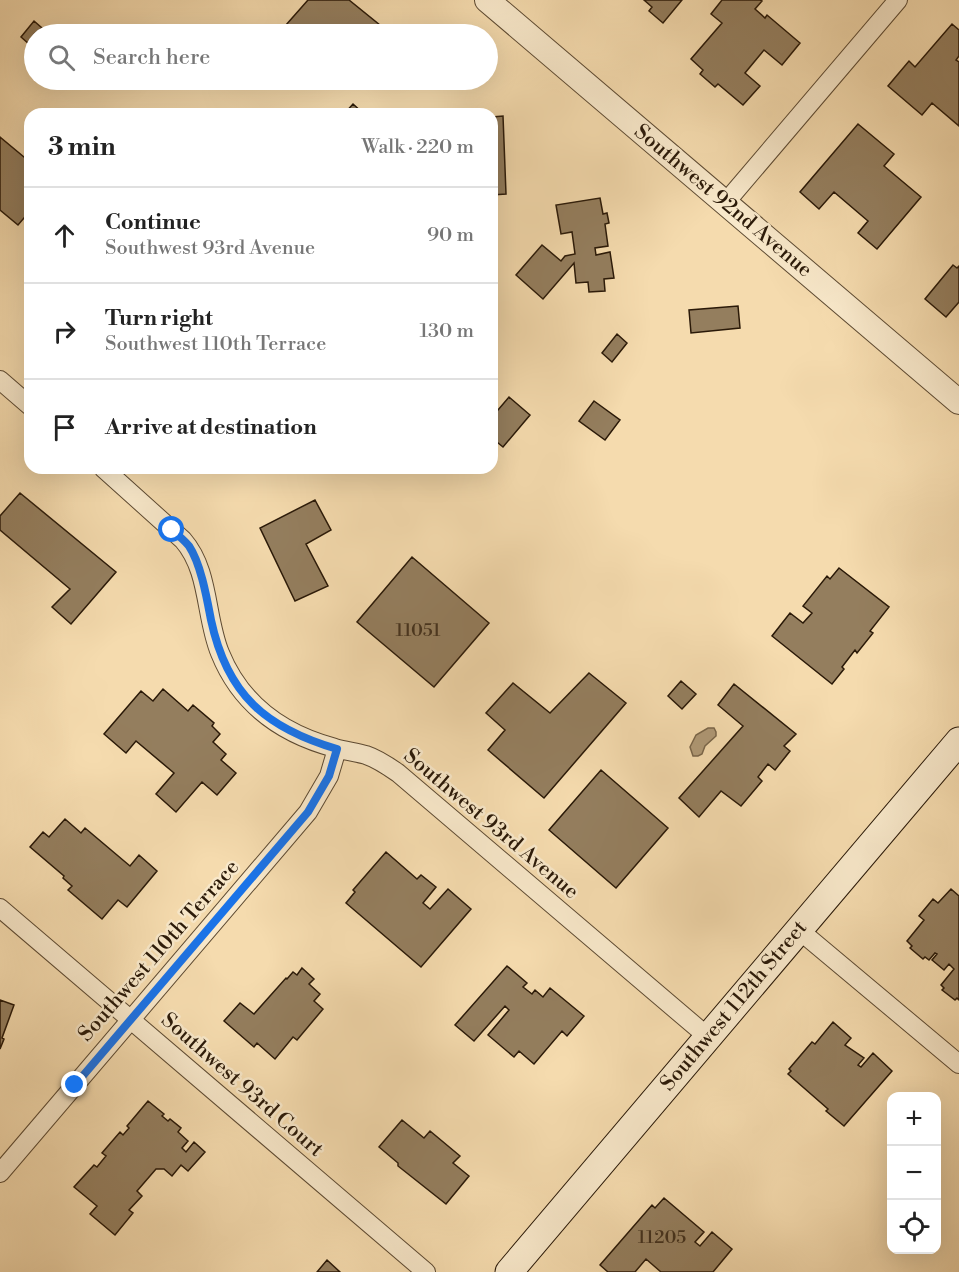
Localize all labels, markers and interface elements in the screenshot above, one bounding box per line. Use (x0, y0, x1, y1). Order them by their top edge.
search box (24, 24, 498, 90)
icon: search (45, 41, 78, 74)
text: Search here (93, 44, 210, 71)
street label: Southwest 92nd Avenue (629, 119, 817, 283)
text: 3 min (48, 131, 116, 163)
text: Walk · 220 m (361, 135, 474, 160)
text: Continue (105, 209, 201, 236)
icon: ahead (48, 219, 81, 252)
text: 90 m (427, 223, 474, 248)
text: Southwest 93rd Avenue (105, 236, 315, 261)
text: Turn right (105, 305, 213, 332)
icon: right (48, 315, 81, 348)
text: 130 m (419, 319, 474, 344)
text: Southwest 110th Terrace (105, 332, 326, 357)
icon: arrive (48, 411, 81, 444)
text: Arrive at destination (105, 414, 317, 441)
route start (158, 516, 184, 542)
house number: 11051 (395, 619, 441, 642)
street label: Southwest 93rd Avenue (398, 743, 584, 905)
street label: Southwest 110th Terrace (73, 855, 245, 1047)
street label: Southwest 112th Street (655, 915, 813, 1097)
street label: Southwest 93rd Court (155, 1007, 329, 1163)
route end (61, 1071, 87, 1097)
map controls (887, 1092, 941, 1254)
button: + (887, 1092, 941, 1146)
button: − (887, 1146, 941, 1200)
button: locate (887, 1200, 941, 1254)
house number: 11205 (638, 1226, 686, 1249)

